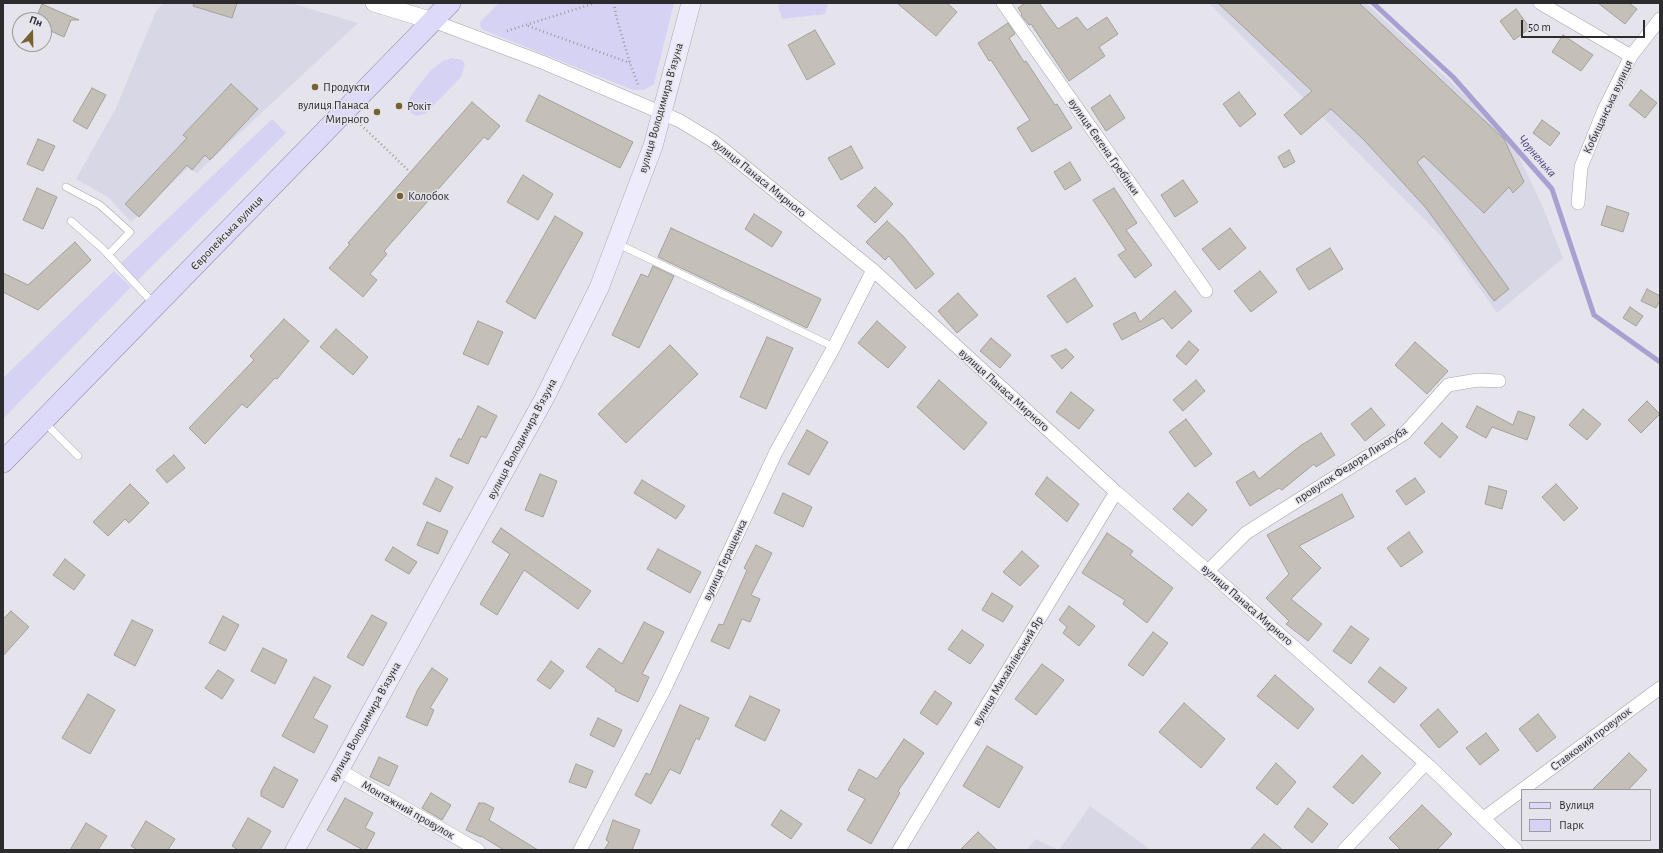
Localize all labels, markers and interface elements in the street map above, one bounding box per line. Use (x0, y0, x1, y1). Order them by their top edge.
north arrow (12, 12, 52, 52)
scale bar (1523, 12, 1647, 38)
text: Пн (28, 14, 44, 29)
text: 50 m (1528, 21, 1551, 33)
street label: вулиця Володимира В'язуна (635, 41, 687, 175)
street label: Кобищанська вулиця (1580, 58, 1636, 156)
place label: Продукти (323, 80, 370, 94)
marker: Продукти (310, 82, 320, 92)
street label: вулиця Євгена Гребінки (1065, 96, 1143, 198)
place label: вулиця Панаса Мирного (298, 98, 369, 126)
place label: Рокіт (407, 99, 431, 113)
marker: Рокіт (394, 101, 404, 111)
marker: вулиця Панаса Мирного (372, 107, 382, 117)
water label: Чорненька (1514, 132, 1560, 180)
street label: вулиця Панаса Мирного (709, 136, 809, 220)
place label: Колобок (408, 189, 449, 203)
marker: Колобок (395, 191, 405, 201)
street label: Європейська вулиця (188, 192, 266, 274)
street label: вулиця Панаса Мирного (956, 345, 1052, 435)
street label: вулиця Володимира В'язуна (484, 376, 560, 502)
street label: провулок Федора Лизогуба (1292, 423, 1410, 507)
street label: вулиця Геращенка (700, 517, 750, 603)
street label: вулиця Панаса Мирного (1198, 561, 1296, 649)
street label: вулиця Михайлівський Яр (969, 613, 1047, 729)
street label: вулиця Володимира В'язуна (326, 659, 404, 785)
street label: Ставковий провулок (1548, 704, 1634, 774)
street label: Монтажний провулок (359, 777, 457, 843)
legend (1521, 789, 1651, 841)
text: Вулиця (1559, 799, 1594, 811)
text: Парк (1559, 819, 1584, 831)

